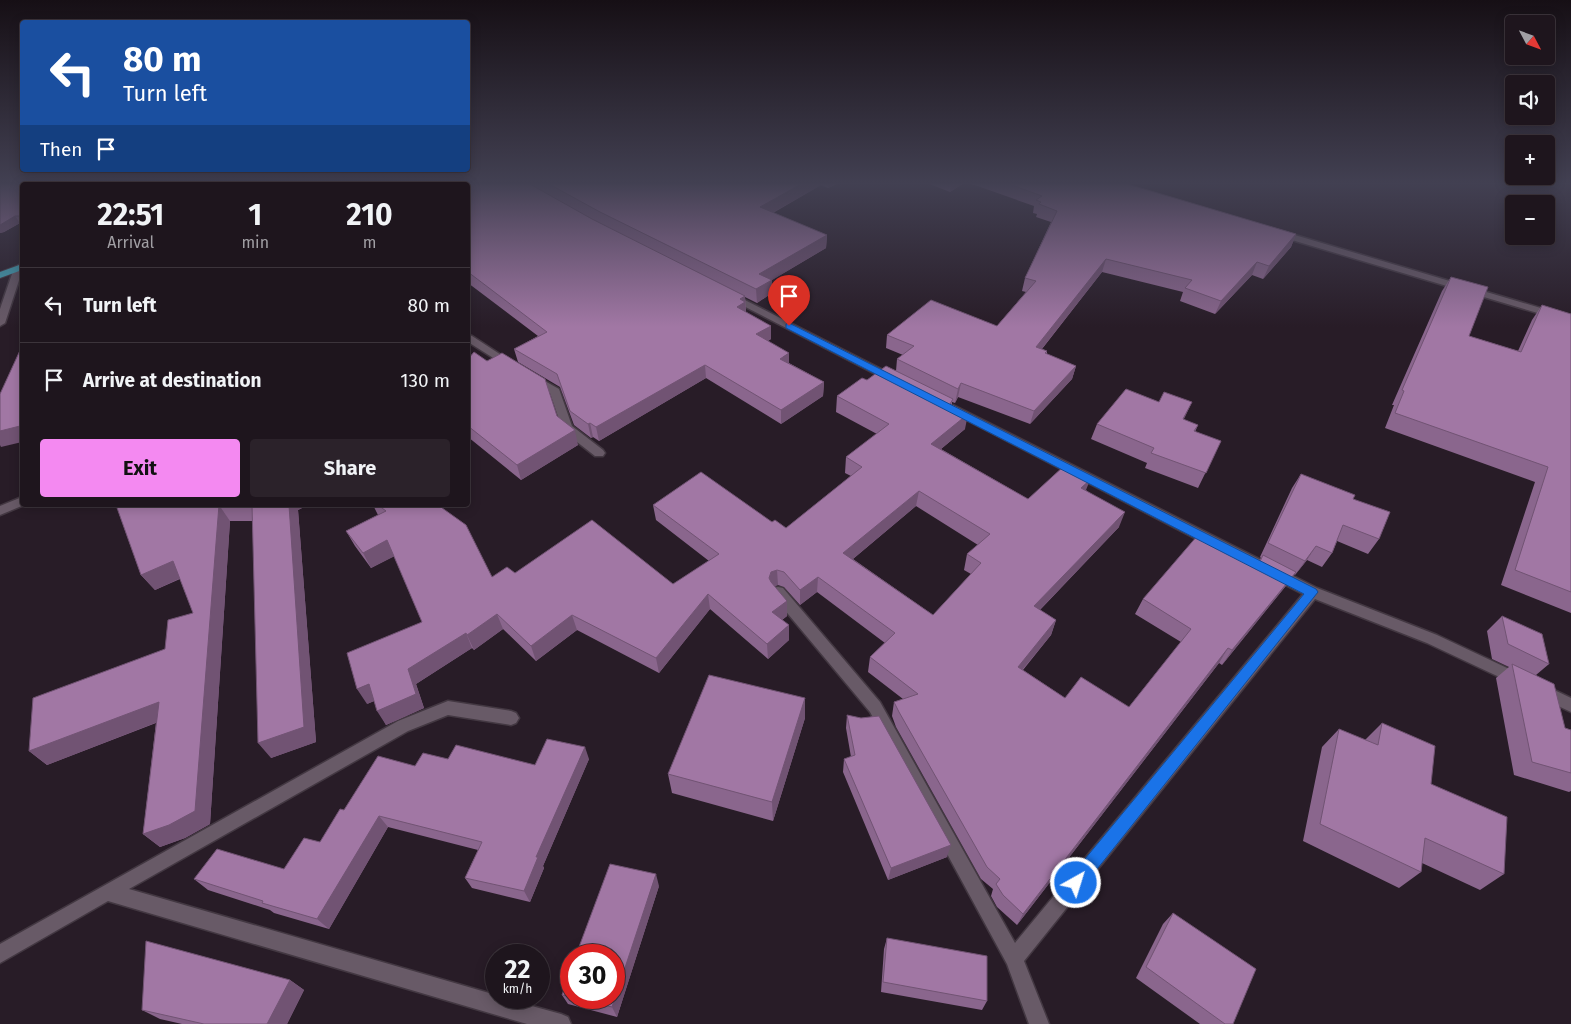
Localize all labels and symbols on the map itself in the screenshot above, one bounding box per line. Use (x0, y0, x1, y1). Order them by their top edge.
north arrow (1505, 15, 1555, 65)
pin (768, 275, 810, 326)
position arrow (1049, 856, 1101, 908)
speed limit sign: 30 (560, 944, 625, 1009)

